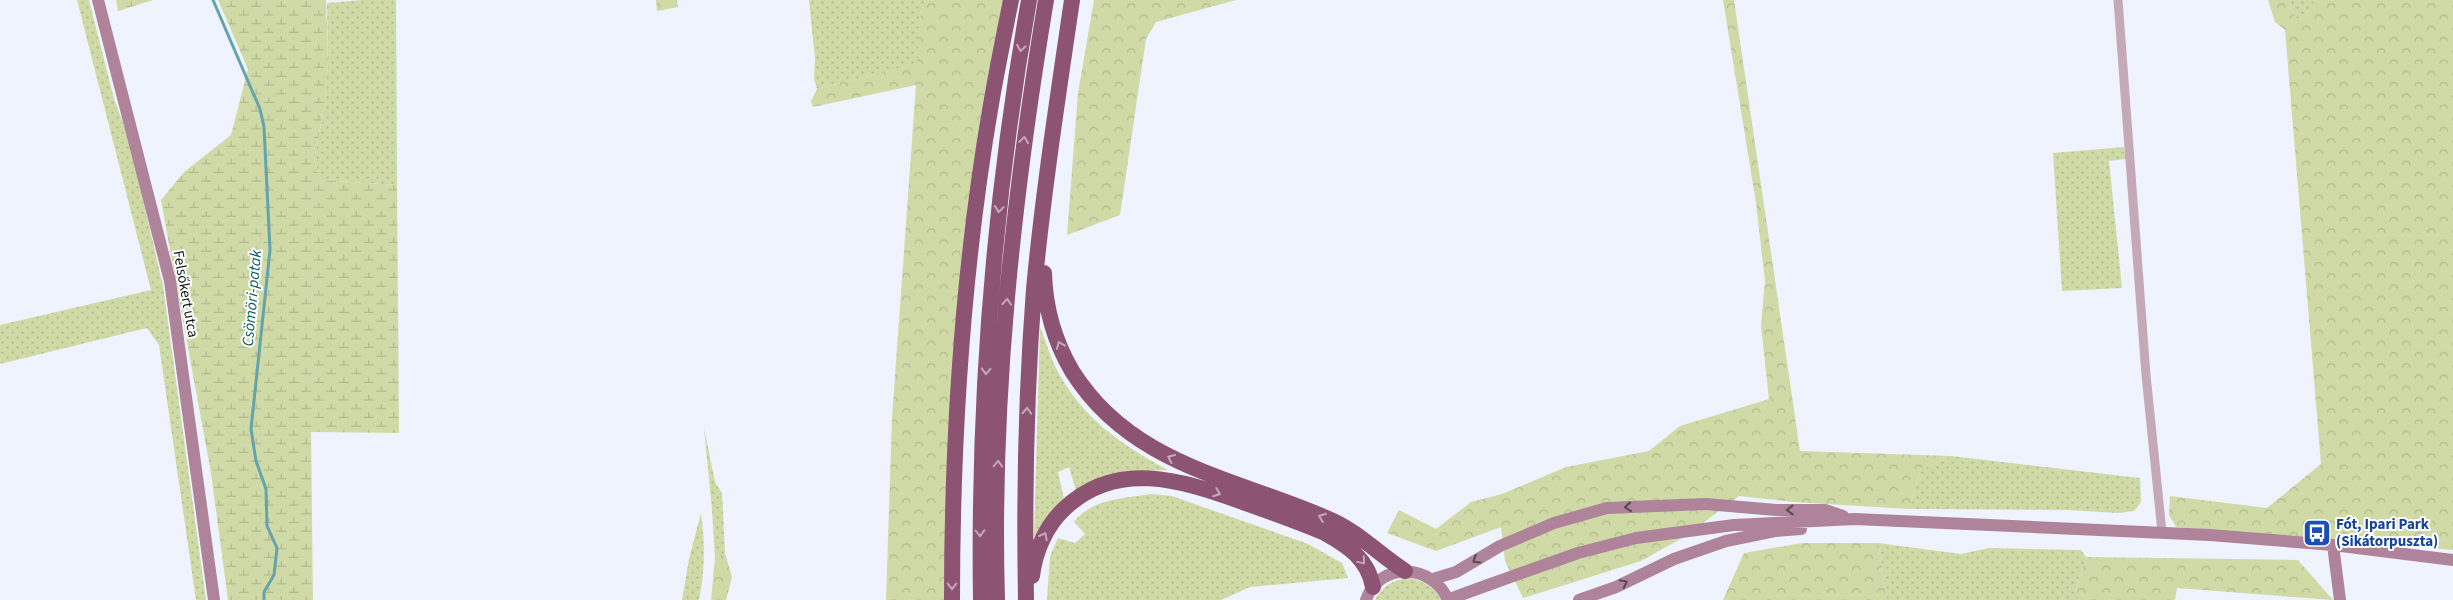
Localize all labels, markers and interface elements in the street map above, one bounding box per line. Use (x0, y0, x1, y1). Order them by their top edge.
one-way arrow (1017, 44, 1027, 52)
one-way arrow (1018, 136, 1029, 144)
one-way arrow (994, 205, 1005, 213)
street label: Felsőkert utca (168, 249, 203, 339)
water label: Csömöri-patak (237, 249, 267, 347)
one-way arrow (1001, 297, 1012, 305)
one-way arrow (1055, 341, 1066, 350)
one-way arrow (980, 367, 991, 375)
one-way arrow (1022, 407, 1033, 415)
one-way arrow (1167, 454, 1176, 464)
one-way arrow (993, 460, 1004, 468)
one-way arrow (1212, 487, 1221, 497)
one-way arrow (1624, 501, 1632, 512)
one-way arrow (1786, 505, 1794, 515)
one-way arrow (1319, 513, 1327, 523)
place label: Fót, Ipari Park (Sikátorpuszta) (2336, 514, 2438, 552)
bus stop icon: Fót, Ipari Park (Sikátorpuszta) (2302, 518, 2332, 548)
one-way arrow (975, 530, 985, 538)
one-way arrow (1038, 533, 1048, 542)
one-way arrow (1473, 554, 1482, 564)
one-way arrow (1356, 556, 1365, 565)
one-way arrow (1619, 579, 1628, 589)
one-way arrow (947, 583, 957, 591)

